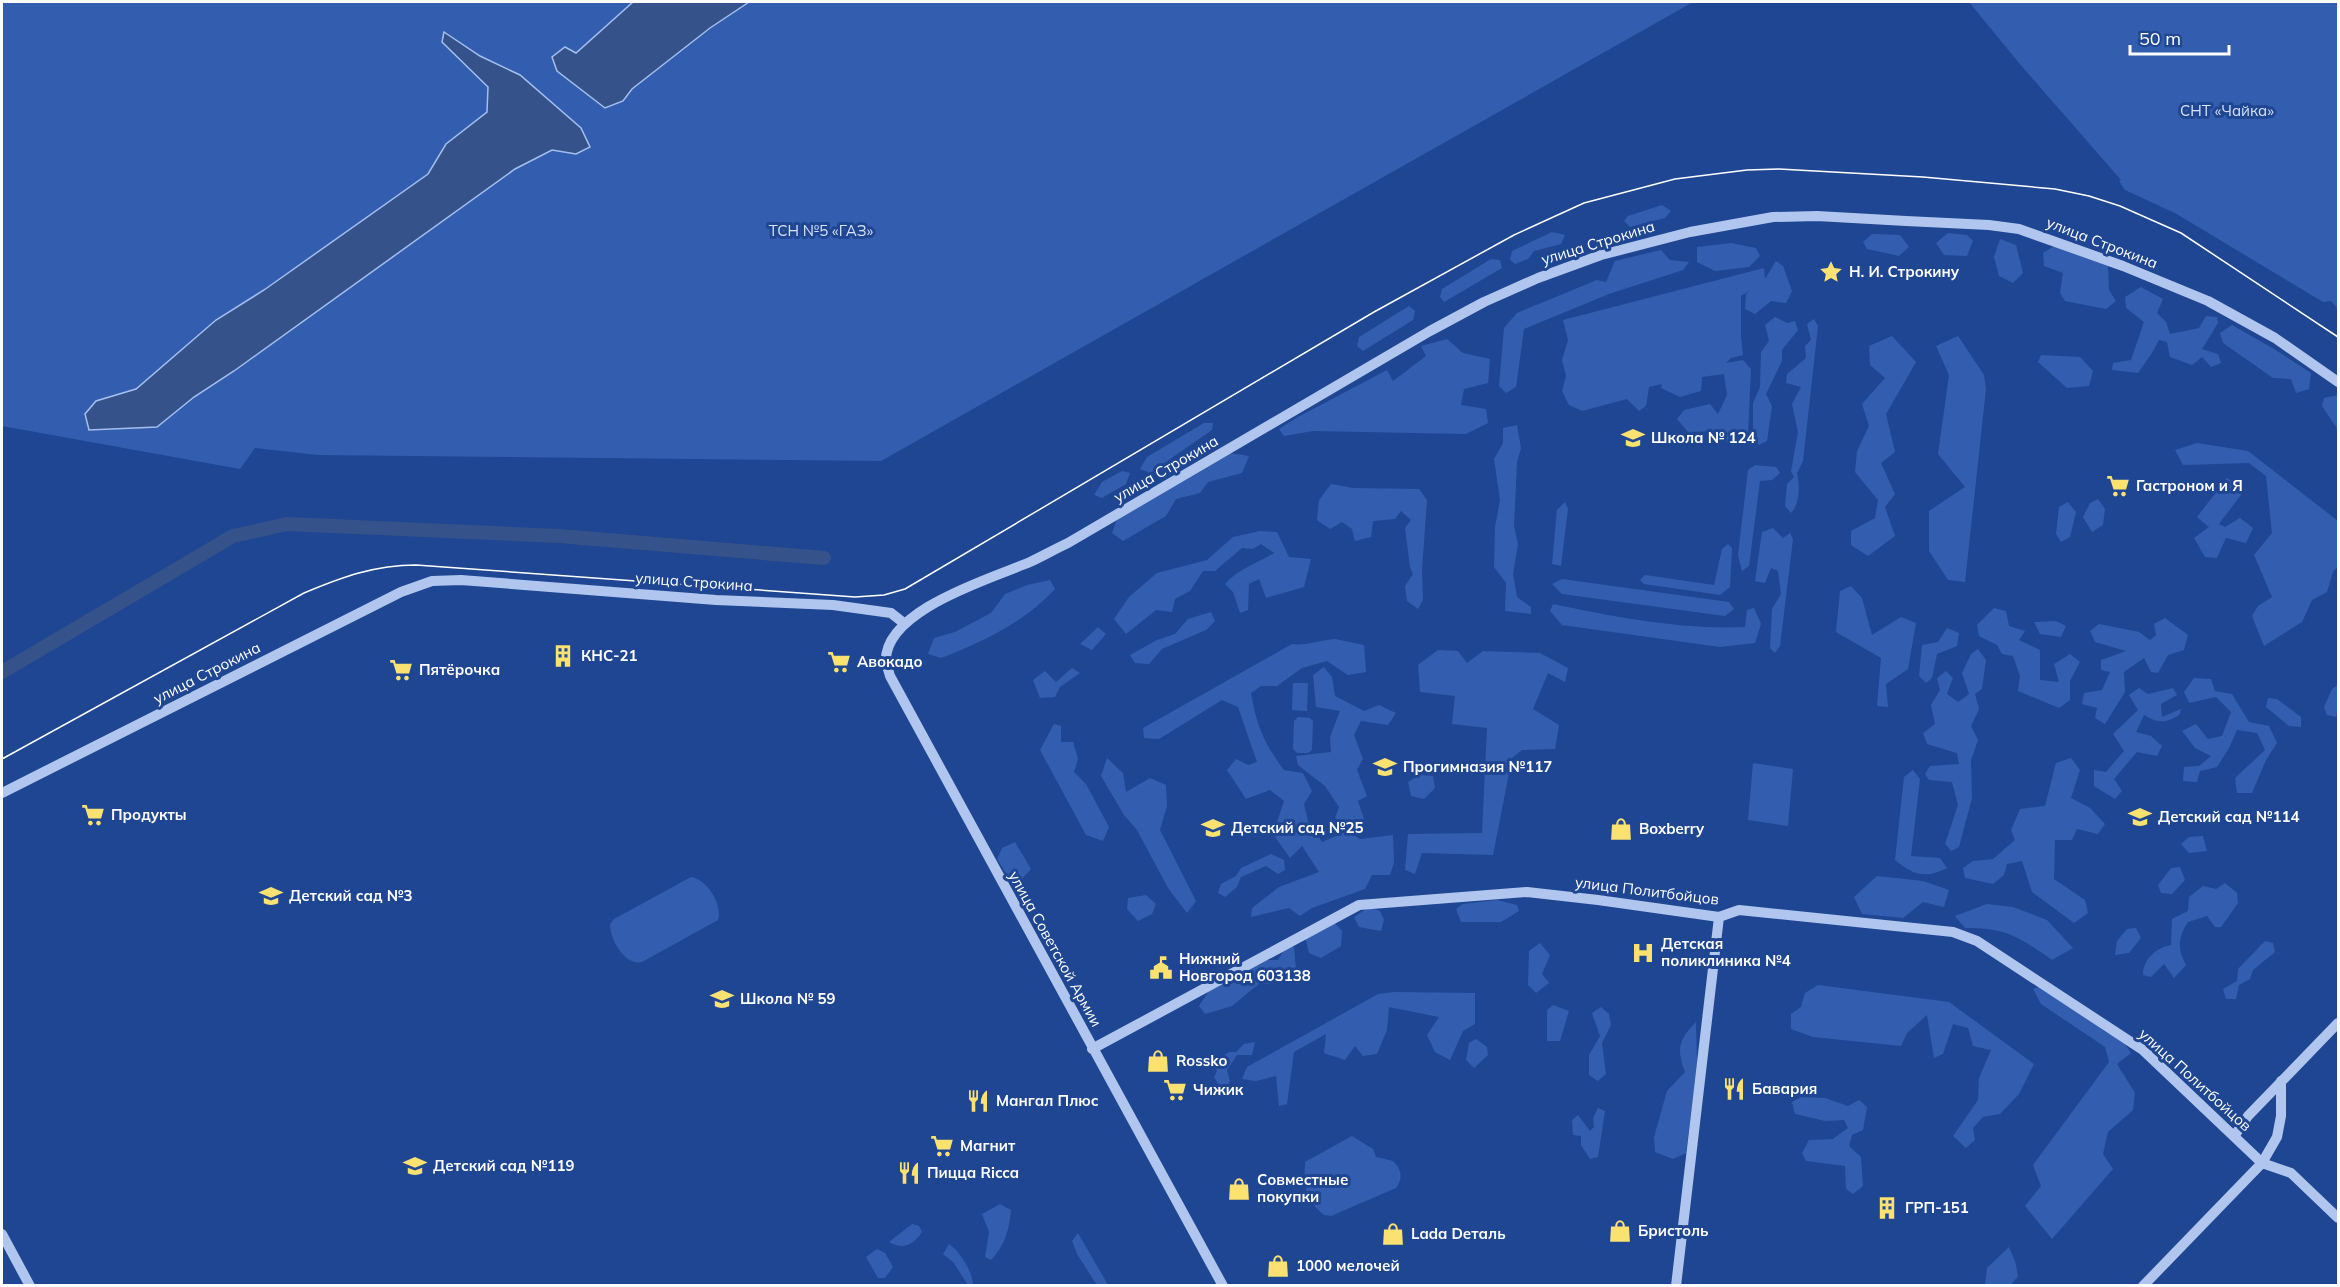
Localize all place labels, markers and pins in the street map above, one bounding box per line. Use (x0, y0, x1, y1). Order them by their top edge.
place icon: Н. И. Строкину (1818, 259, 1844, 285)
place label: Н. И. Строкину (1849, 262, 1960, 281)
school or university icon: Школа № 124 (1620, 425, 1646, 451)
place label: Школа № 124 (1651, 428, 1756, 447)
supermarket icon: Гастроном и Я (2105, 473, 2131, 499)
place label: Гастроном и Я (2136, 476, 2243, 495)
building icon: КНС-21 (550, 643, 576, 669)
place label: КНС-21 (581, 646, 638, 665)
supermarket icon: Авокадо (826, 649, 852, 675)
place label: Авокадо (857, 652, 923, 671)
supermarket icon: Пятёрочка (388, 657, 414, 683)
place label: Пятёрочка (419, 660, 500, 679)
school or university icon: Прогимназия №117 (1372, 754, 1398, 780)
place label: Прогимназия №117 (1403, 757, 1552, 776)
supermarket icon: Продукты (80, 802, 106, 828)
school or university icon: Детский сад №114 (2127, 804, 2153, 830)
place label: Продукты (111, 805, 187, 824)
place label: Детский сад №114 (2158, 807, 2299, 826)
school or university icon: Детский сад №25 (1200, 815, 1226, 841)
shop icon: Boxberry (1608, 816, 1634, 842)
place label: Детский сад №25 (1231, 818, 1363, 837)
place label: Boxberry (1639, 819, 1705, 838)
school or university icon: Детский сад №3 (258, 883, 284, 909)
place label: Детский сад №3 (289, 886, 412, 905)
place label: Детская поликлиника №4 (1661, 934, 1791, 970)
hospital icon: Детская поликлиника №4 (1630, 940, 1656, 966)
place label: Нижний Новгород 603138 (1179, 949, 1311, 985)
public building icon: Нижний Новгород 603138 (1148, 955, 1174, 981)
school or university icon: Школа № 59 (709, 986, 735, 1012)
place label: Школа № 59 (740, 989, 836, 1008)
shop icon: Rossko (1145, 1048, 1171, 1074)
place label: Rossko (1176, 1051, 1227, 1070)
restaurant icon: Бавария (1721, 1076, 1747, 1102)
supermarket icon: Чижик (1162, 1077, 1188, 1103)
place label: Бавария (1752, 1079, 1817, 1098)
place label: Чижик (1193, 1080, 1244, 1099)
restaurant icon: Мангал Плюс (965, 1088, 991, 1114)
place label: Мангал Плюс (996, 1091, 1099, 1110)
supermarket icon: Магнит (929, 1133, 955, 1159)
place label: Магнит (960, 1136, 1016, 1155)
school or university icon: Детский сад №119 (402, 1153, 428, 1179)
place label: Детский сад №119 (433, 1156, 574, 1175)
restaurant icon: Пицца Ricca (896, 1160, 922, 1186)
place label: Пицца Ricca (927, 1163, 1019, 1182)
place label: Совместные покупки (1257, 1170, 1348, 1206)
shop icon: Совместные покупки (1226, 1176, 1252, 1202)
building icon: ГРП-151 (1874, 1195, 1900, 1221)
place label: ГРП-151 (1905, 1198, 1969, 1217)
shop icon: Бристоль (1607, 1218, 1633, 1244)
shop icon: Lada Dеталь (1380, 1221, 1406, 1247)
place label: Бристоль (1638, 1221, 1709, 1240)
place label: Lada Dеталь (1411, 1224, 1506, 1243)
shop icon: 1000 мелочей (1265, 1253, 1291, 1279)
place label: 1000 мелочей (1296, 1256, 1400, 1275)

